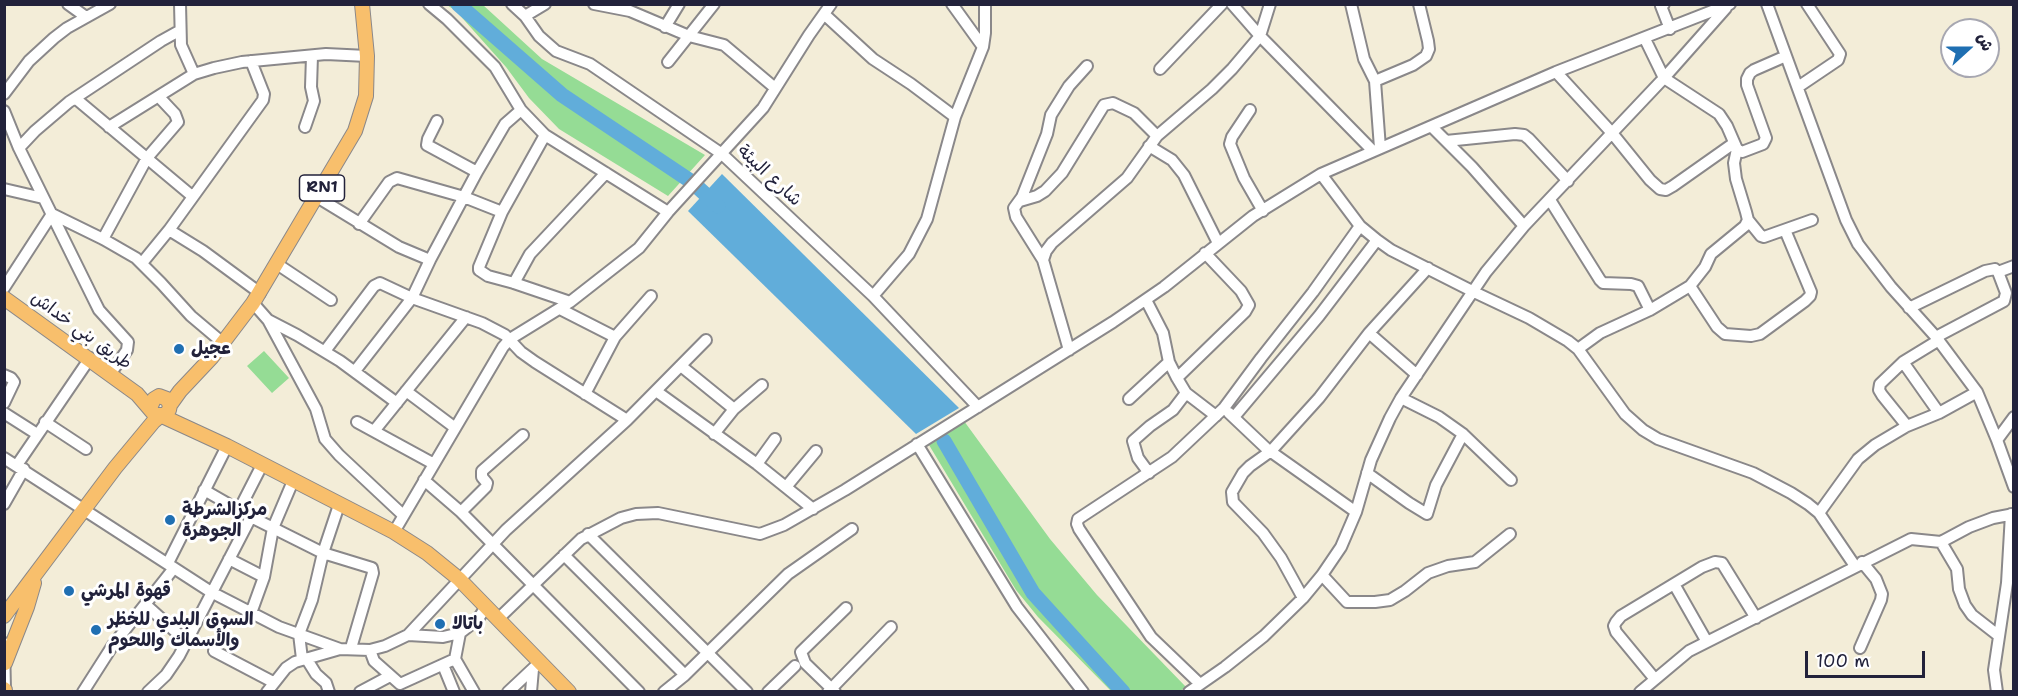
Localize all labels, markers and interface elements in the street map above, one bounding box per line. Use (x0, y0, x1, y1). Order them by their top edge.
north arrow (1940, 18, 2000, 78)
text: ش (1972, 30, 1998, 54)
street label: شارع البيئة (732, 141, 806, 211)
road number: RN1 (300, 175, 344, 201)
street label: طريق بني خداش (26, 287, 136, 375)
place label: عجيل (191, 338, 231, 360)
marker: عجيل (172, 342, 186, 356)
place label: مركزالشرطة الجوهرة (182, 499, 267, 542)
marker: مركزالشرطة الجوهرة (163, 513, 177, 527)
place label: قهوة المرشي (81, 580, 171, 602)
marker: قهوة المرشي (62, 584, 76, 598)
place label: السوق البلدي للخظر والأسماك واللحوم (108, 609, 254, 652)
place label: باتالا (452, 613, 483, 635)
marker: باتالا (433, 617, 447, 631)
marker: السوق البلدي للخظر والأسماك واللحوم (89, 623, 103, 637)
scale bar (1808, 639, 1928, 677)
text: 100 m (1816, 649, 1870, 673)

